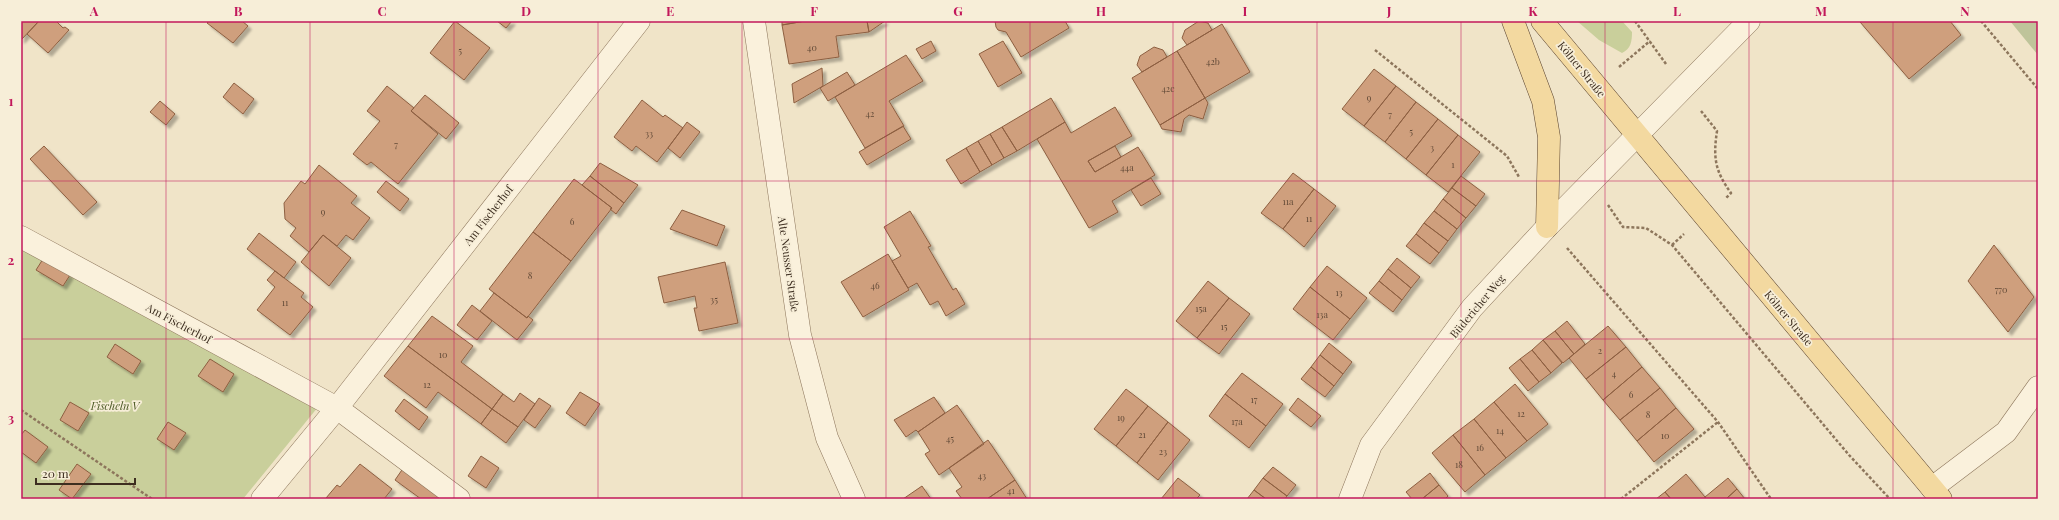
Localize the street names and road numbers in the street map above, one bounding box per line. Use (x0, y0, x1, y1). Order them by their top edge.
street label: Kölner Straße (1555, 38, 1609, 100)
street label: Am Fischerhof (459, 181, 517, 249)
street label: Alte Neusser Straße (775, 214, 803, 313)
street label: Büdericher Weg (1446, 271, 1508, 341)
street label: Kölner Straße (1761, 287, 1817, 349)
street label: Am Fischerhof (143, 299, 216, 347)

